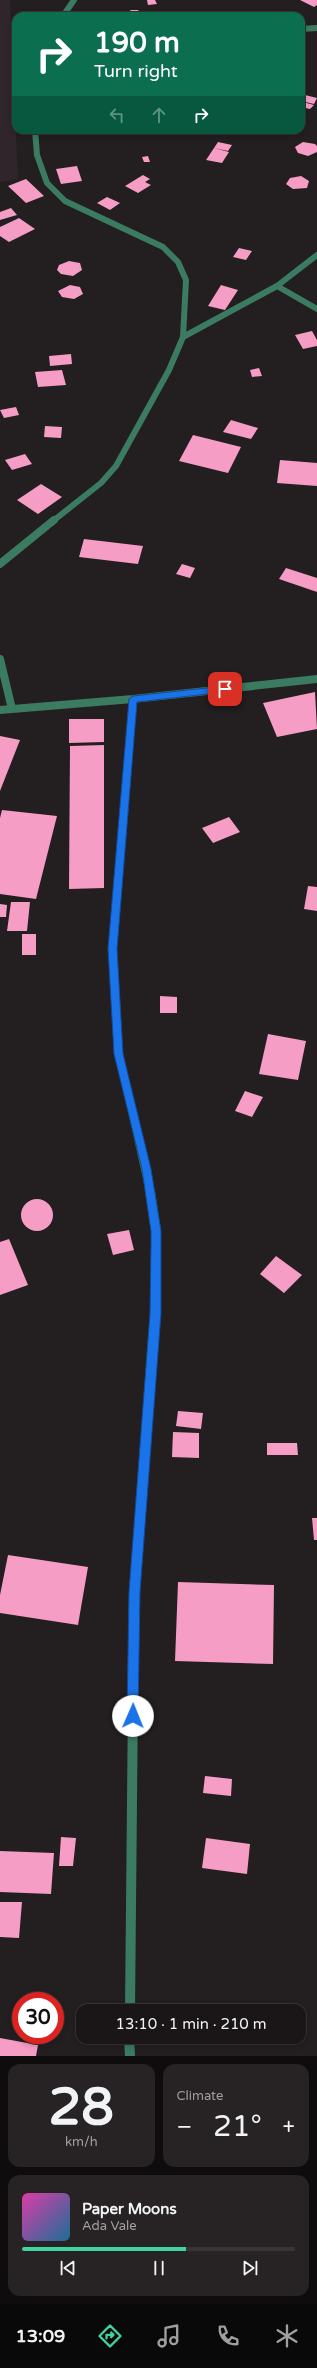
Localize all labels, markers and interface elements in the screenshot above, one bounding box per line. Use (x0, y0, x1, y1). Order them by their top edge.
text: 190 m (94, 26, 180, 60)
icon: right (28, 28, 80, 80)
text: Turn right (94, 60, 178, 82)
icon: left (106, 104, 128, 126)
icon: ahead (148, 104, 170, 126)
icon: right (190, 104, 212, 126)
pin (208, 672, 242, 706)
icon: arrive (214, 678, 236, 700)
position arrow (112, 1695, 154, 1737)
speed limit sign: 30 (12, 1992, 64, 2044)
text: 13:10 · 1 min · 210 m (116, 2015, 266, 2033)
text: 28 (49, 2076, 114, 2139)
text: Climate (177, 2088, 223, 2104)
text: 21° (213, 2108, 262, 2145)
text: − (177, 2114, 192, 2140)
text: + (283, 2114, 295, 2140)
text: km/h (65, 2134, 98, 2150)
text: Paper Moons (82, 2200, 177, 2218)
text: Ada Vale (82, 2218, 137, 2234)
icon: previous (57, 2257, 79, 2279)
icon: pause (148, 2257, 170, 2279)
icon: next (239, 2257, 261, 2279)
icon: directions (96, 2322, 124, 2350)
icon: music (155, 2322, 183, 2350)
icon: phone (214, 2322, 242, 2350)
icon: climate (273, 2322, 301, 2350)
text: 13:09 (16, 2325, 65, 2347)

